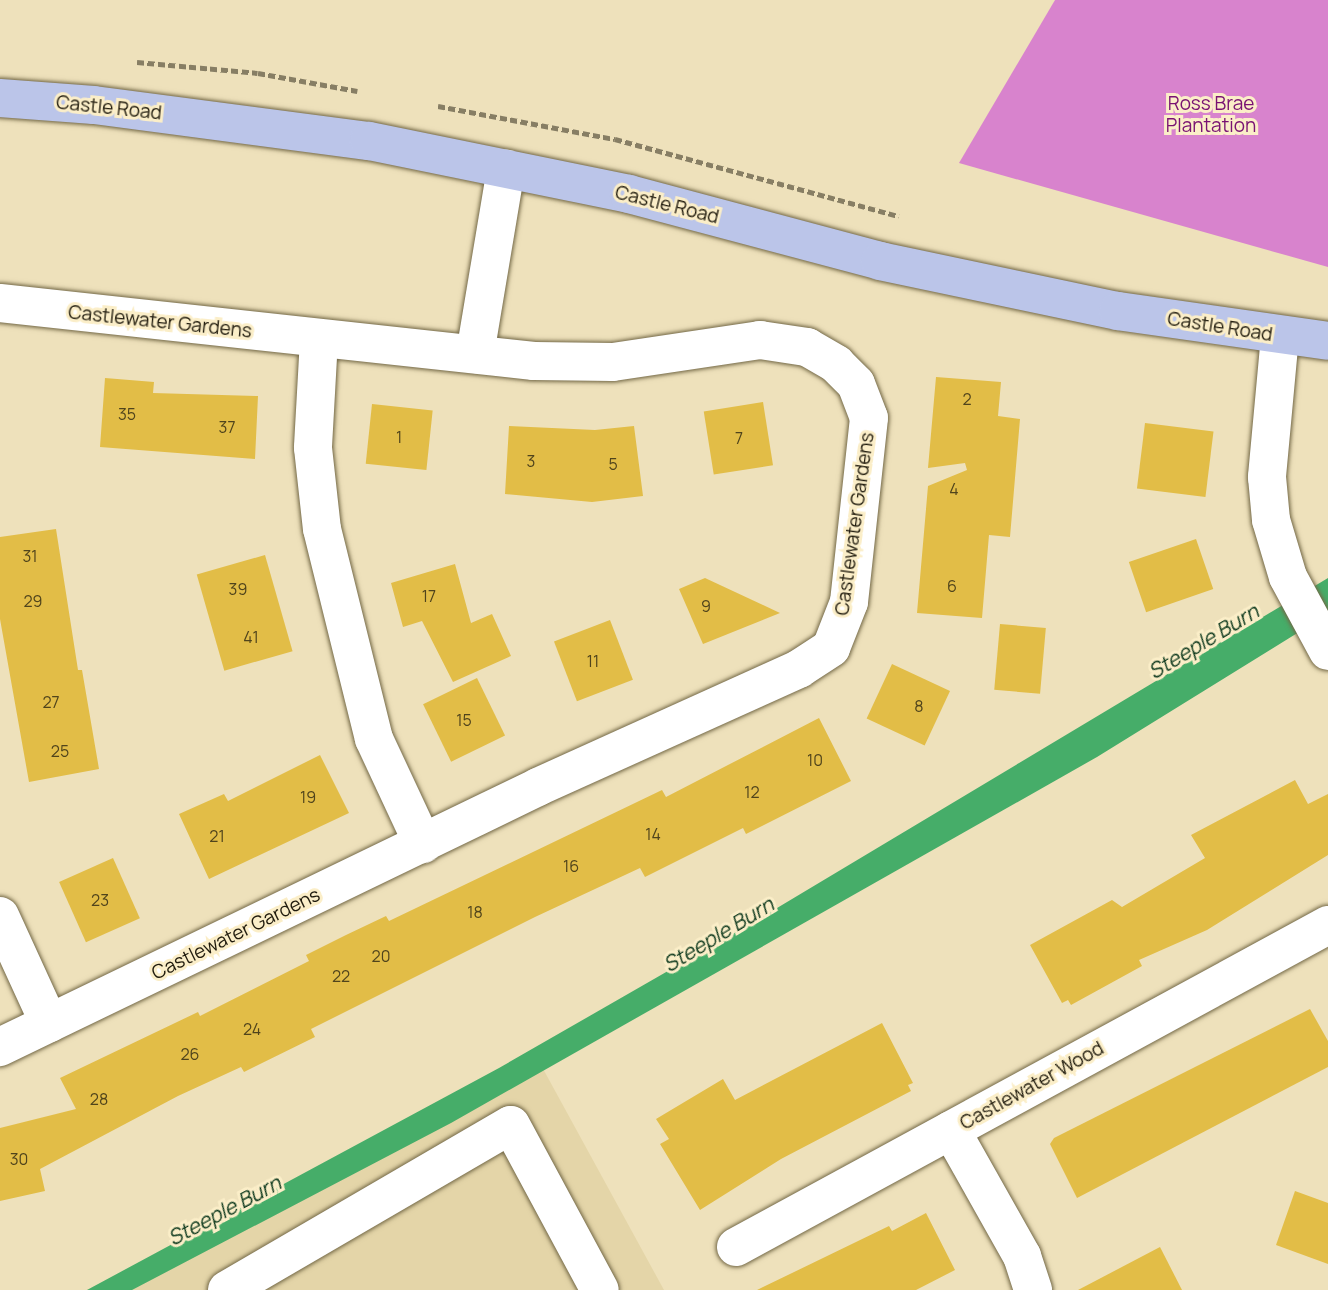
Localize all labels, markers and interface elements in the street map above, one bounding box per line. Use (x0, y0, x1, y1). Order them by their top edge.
street label: Castle Road (55, 91, 163, 125)
park label: Ross Brae Plantation (1166, 93, 1256, 137)
street label: Castle Road (613, 181, 721, 229)
street label: Castlewater Gardens (67, 301, 253, 343)
street label: Castle Road (1166, 307, 1274, 347)
house number: 2 (962, 389, 972, 409)
house number: 35 (118, 404, 136, 424)
house number: 37 (219, 417, 235, 437)
house number: 1 (396, 427, 402, 447)
house number: 7 (735, 428, 743, 448)
street label: Castlewater Gardens (831, 431, 879, 617)
house number: 3 (527, 451, 535, 471)
house number: 5 (608, 454, 618, 474)
house number: 4 (949, 479, 959, 499)
house number: 31 (22, 546, 38, 566)
house number: 6 (947, 576, 957, 596)
house number: 39 (229, 579, 247, 599)
house number: 17 (422, 586, 436, 606)
house number: 29 (23, 591, 43, 611)
house number: 9 (701, 596, 711, 616)
water label: Steeple Burn (1143, 598, 1263, 684)
house number: 41 (243, 627, 259, 647)
house number: 11 (587, 651, 599, 671)
house number: 27 (42, 692, 60, 712)
house number: 8 (914, 696, 924, 716)
house number: 15 (456, 710, 472, 730)
house number: 25 (51, 741, 69, 761)
house number: 10 (807, 750, 823, 770)
house number: 12 (744, 782, 760, 802)
house number: 19 (300, 787, 316, 807)
house number: 14 (645, 824, 661, 844)
house number: 21 (209, 826, 225, 846)
house number: 16 (563, 856, 579, 876)
street label: Castlewater Gardens (148, 883, 324, 985)
house number: 23 (91, 890, 109, 910)
water label: Steeple Burn (658, 891, 778, 977)
house number: 18 (467, 902, 483, 922)
house number: 20 (372, 946, 390, 966)
house number: 22 (332, 966, 350, 986)
house number: 24 (243, 1019, 261, 1039)
street label: Castlewater Wood (956, 1037, 1108, 1135)
house number: 26 (180, 1044, 200, 1064)
house number: 28 (90, 1089, 108, 1109)
house number: 30 (10, 1149, 28, 1169)
water label: Steeple Burn (163, 1170, 285, 1250)

